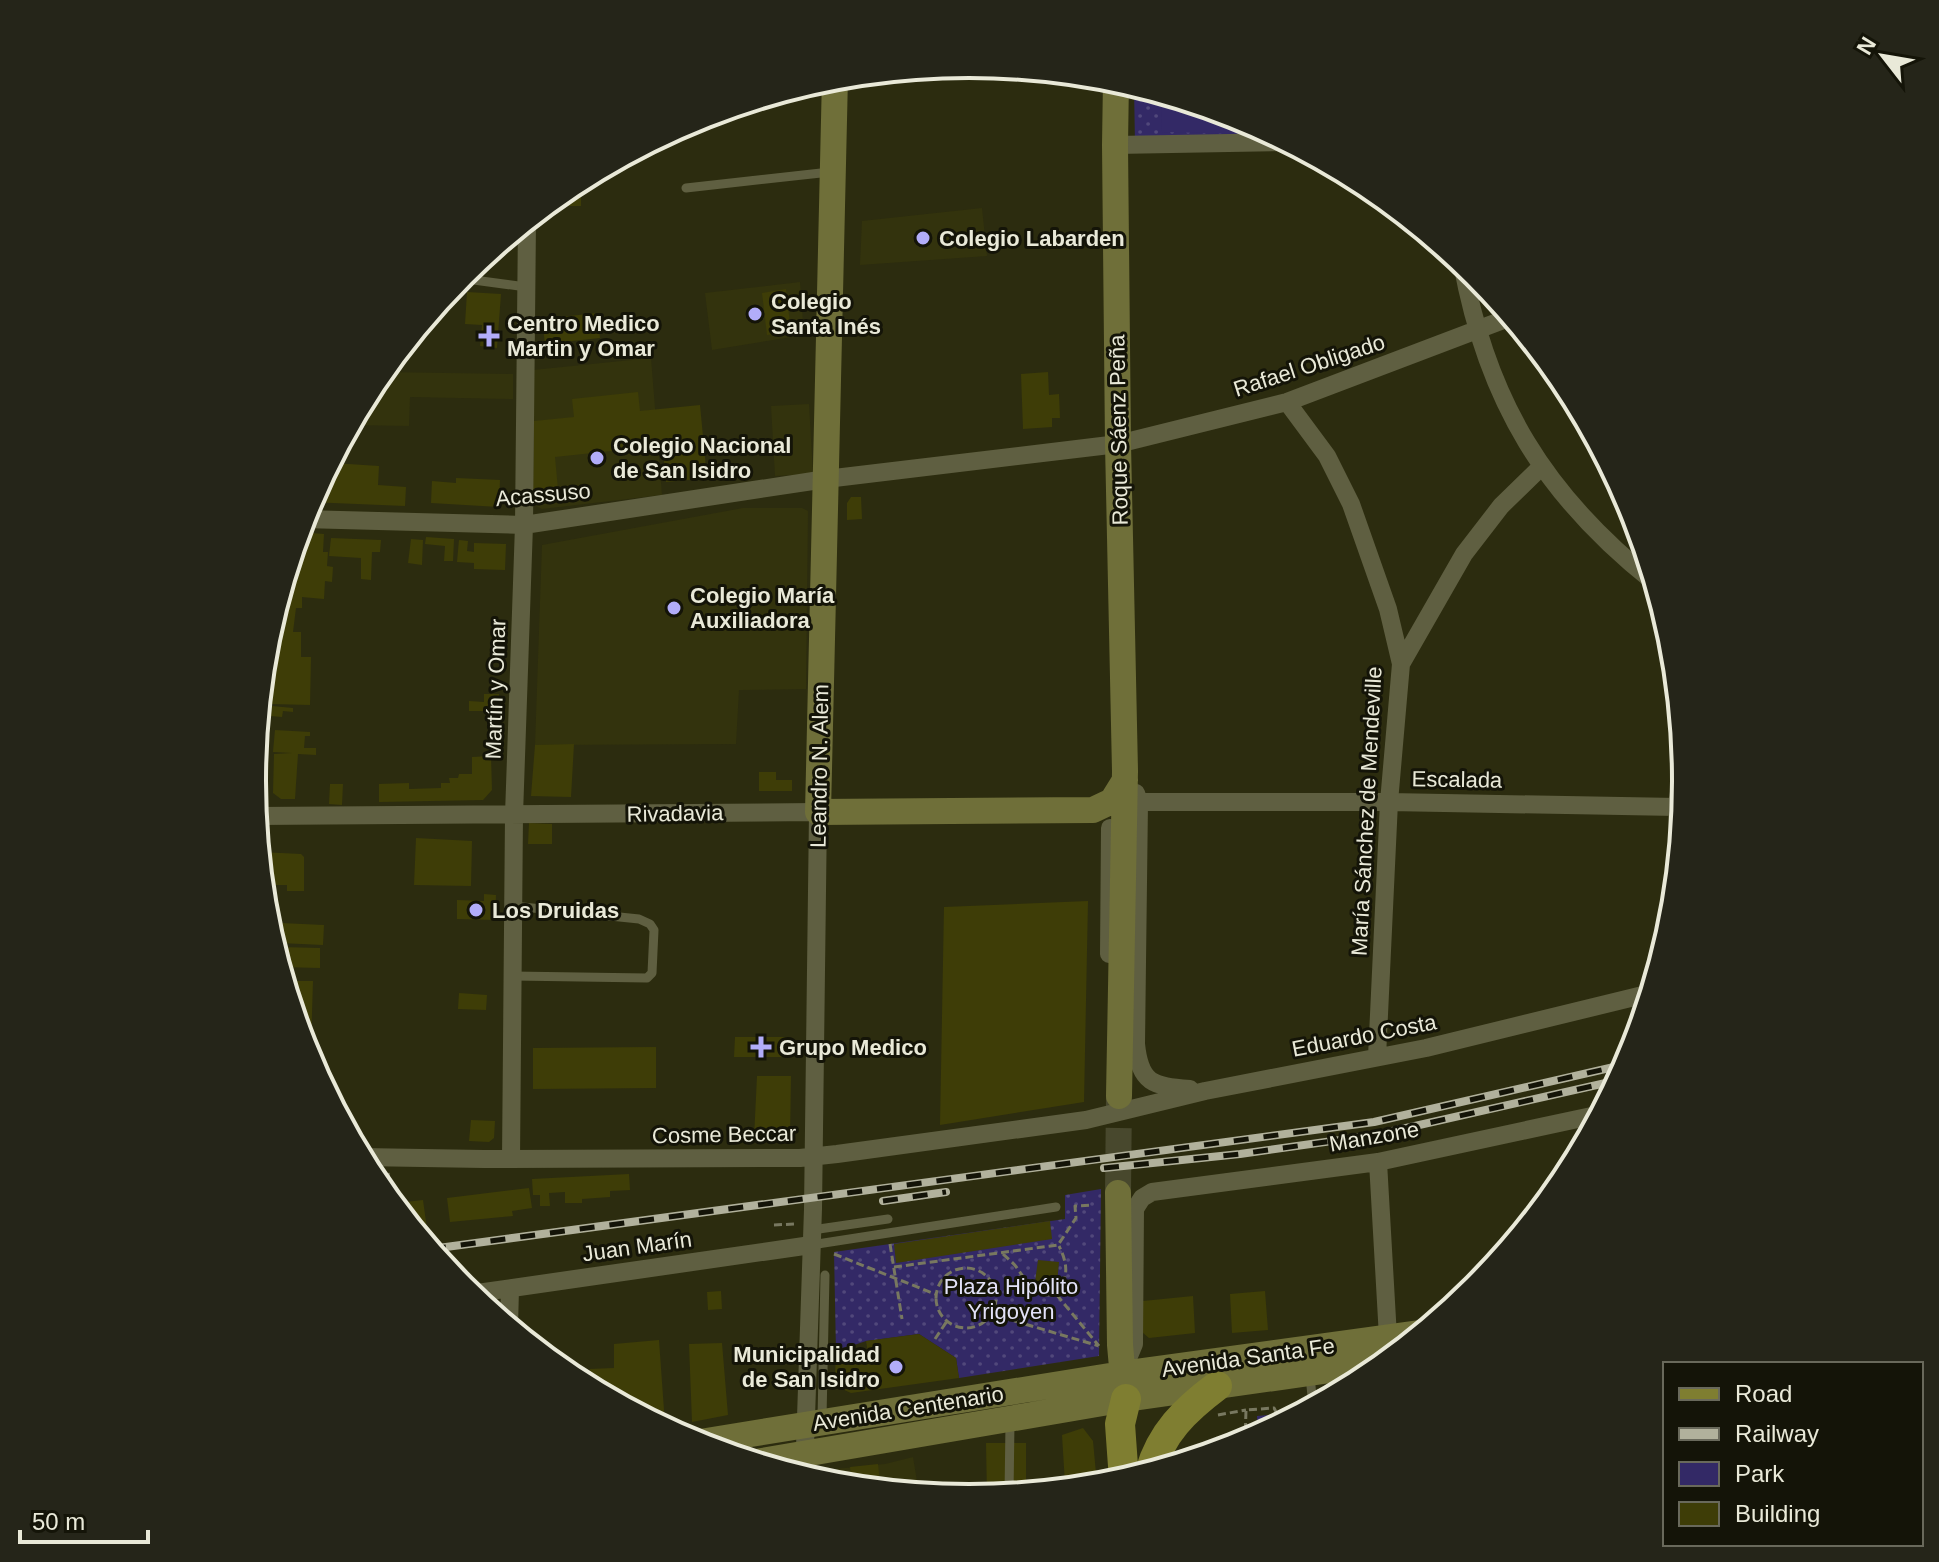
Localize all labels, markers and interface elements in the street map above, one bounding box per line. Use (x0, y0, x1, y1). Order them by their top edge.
north arrow (1843, 16, 1923, 96)
text: N (1851, 33, 1881, 59)
place label: Colegio Labarden (939, 226, 1125, 251)
marker: Colegio Labarden (914, 229, 932, 247)
place label: Colegio Santa Inés (771, 289, 881, 339)
marker: Colegio Santa Inés (746, 305, 764, 323)
place label: Centro Medico Martin y Omar (507, 311, 660, 361)
marker: Centro Medico Martin y Omar (478, 325, 500, 347)
street label: Rafael Obligado (1230, 329, 1388, 402)
street label: Roque Sáenz Peña (1104, 334, 1133, 526)
place label: Colegio Nacional de San Isidro (613, 433, 791, 483)
marker: Colegio Nacional de San Isidro (588, 449, 606, 467)
street label: Acassuso (494, 478, 592, 511)
place label: Colegio María Auxiliadora (690, 583, 835, 633)
marker: Colegio María Auxiliadora (665, 599, 683, 617)
street label: Martín y Omar (481, 618, 510, 760)
street label: María Sánchez de Mendeville (1346, 666, 1387, 956)
street label: Leandro N. Alem (806, 684, 833, 848)
street label: Escalada (1412, 766, 1503, 793)
street label: Rivadavia (626, 800, 724, 827)
place label: Los Druidas (492, 898, 619, 923)
marker: Los Druidas (467, 901, 485, 919)
street label: Eduardo Costa (1290, 1009, 1439, 1062)
place label: Grupo Medico (779, 1035, 927, 1060)
marker: Grupo Medico (750, 1036, 772, 1058)
street label: Manzone (1327, 1116, 1421, 1157)
street label: Cosme Beccar (652, 1121, 796, 1148)
street label: Juan Marín (581, 1226, 693, 1267)
park label: Plaza Hipólito Yrigoyen (944, 1274, 1078, 1324)
street label: Avenida Santa Fe (1160, 1333, 1336, 1382)
place label: Municipalidad de San Isidro (733, 1342, 880, 1392)
marker: Municipalidad de San Isidro (887, 1358, 905, 1376)
legend (1663, 1362, 1923, 1546)
text: Road (1735, 1380, 1792, 1407)
street label: Avenida Centenario (811, 1381, 1005, 1436)
text: Railway (1735, 1420, 1819, 1447)
text: Park (1735, 1460, 1785, 1487)
scale bar (20, 1494, 148, 1544)
text: Building (1735, 1500, 1820, 1527)
text: 50 m (32, 1508, 85, 1535)

